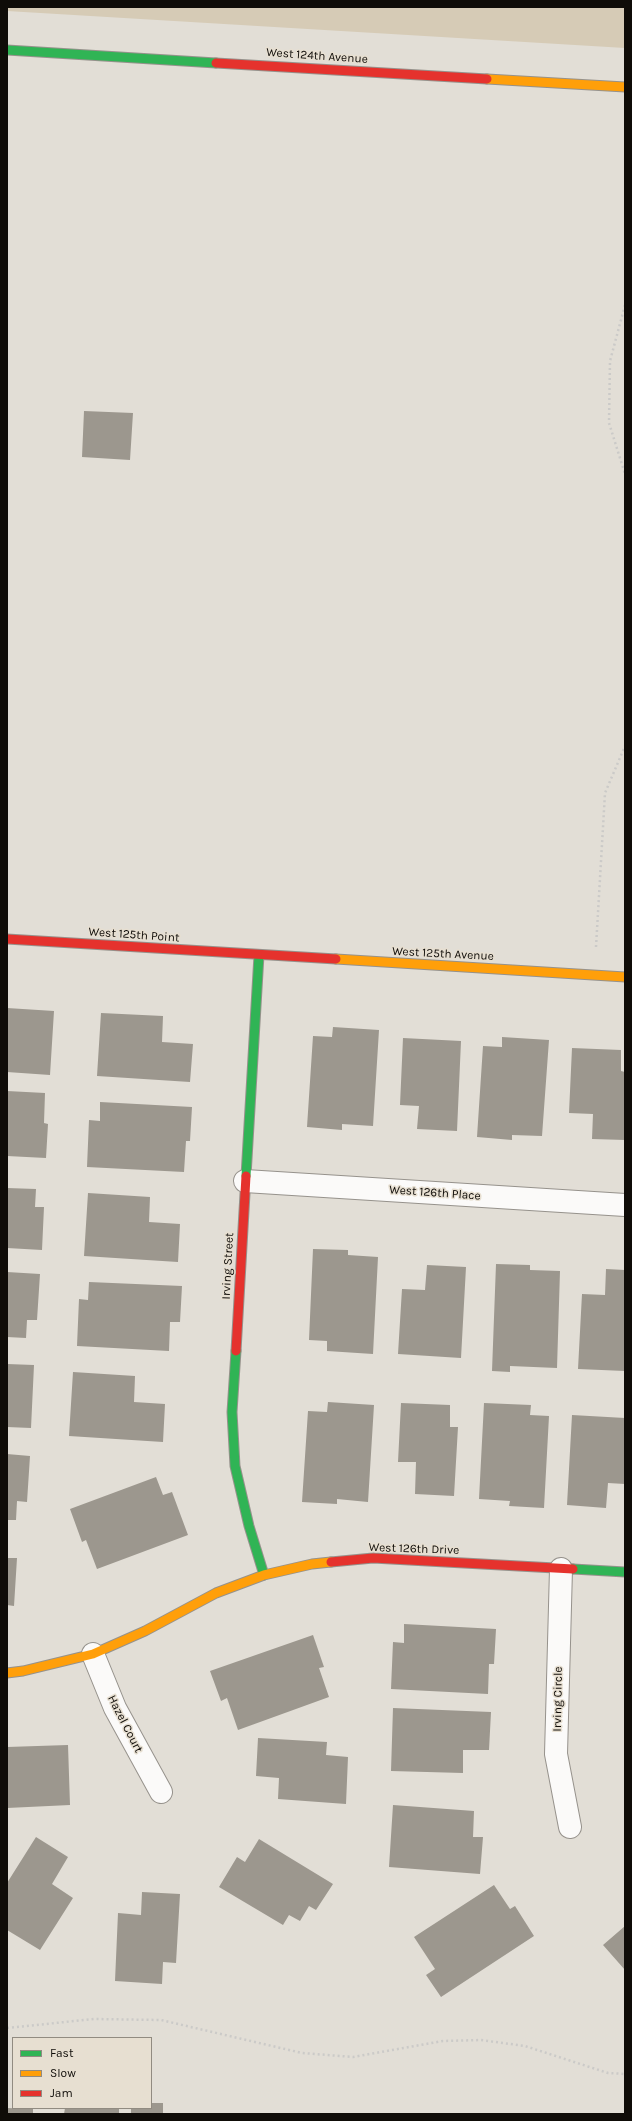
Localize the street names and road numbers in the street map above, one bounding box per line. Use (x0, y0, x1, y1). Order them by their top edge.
street label: West 124th Avenue (266, 45, 368, 67)
street label: West 125th Point (88, 925, 180, 945)
street label: West 125th Avenue (392, 944, 494, 964)
street label: West 126th Place (389, 1183, 481, 1203)
street label: Irving Street (219, 1232, 237, 1300)
street label: West 126th Drive (368, 1540, 460, 1558)
street label: Irving Circle (550, 1666, 566, 1732)
street label: Hazel Court (104, 1693, 146, 1755)

